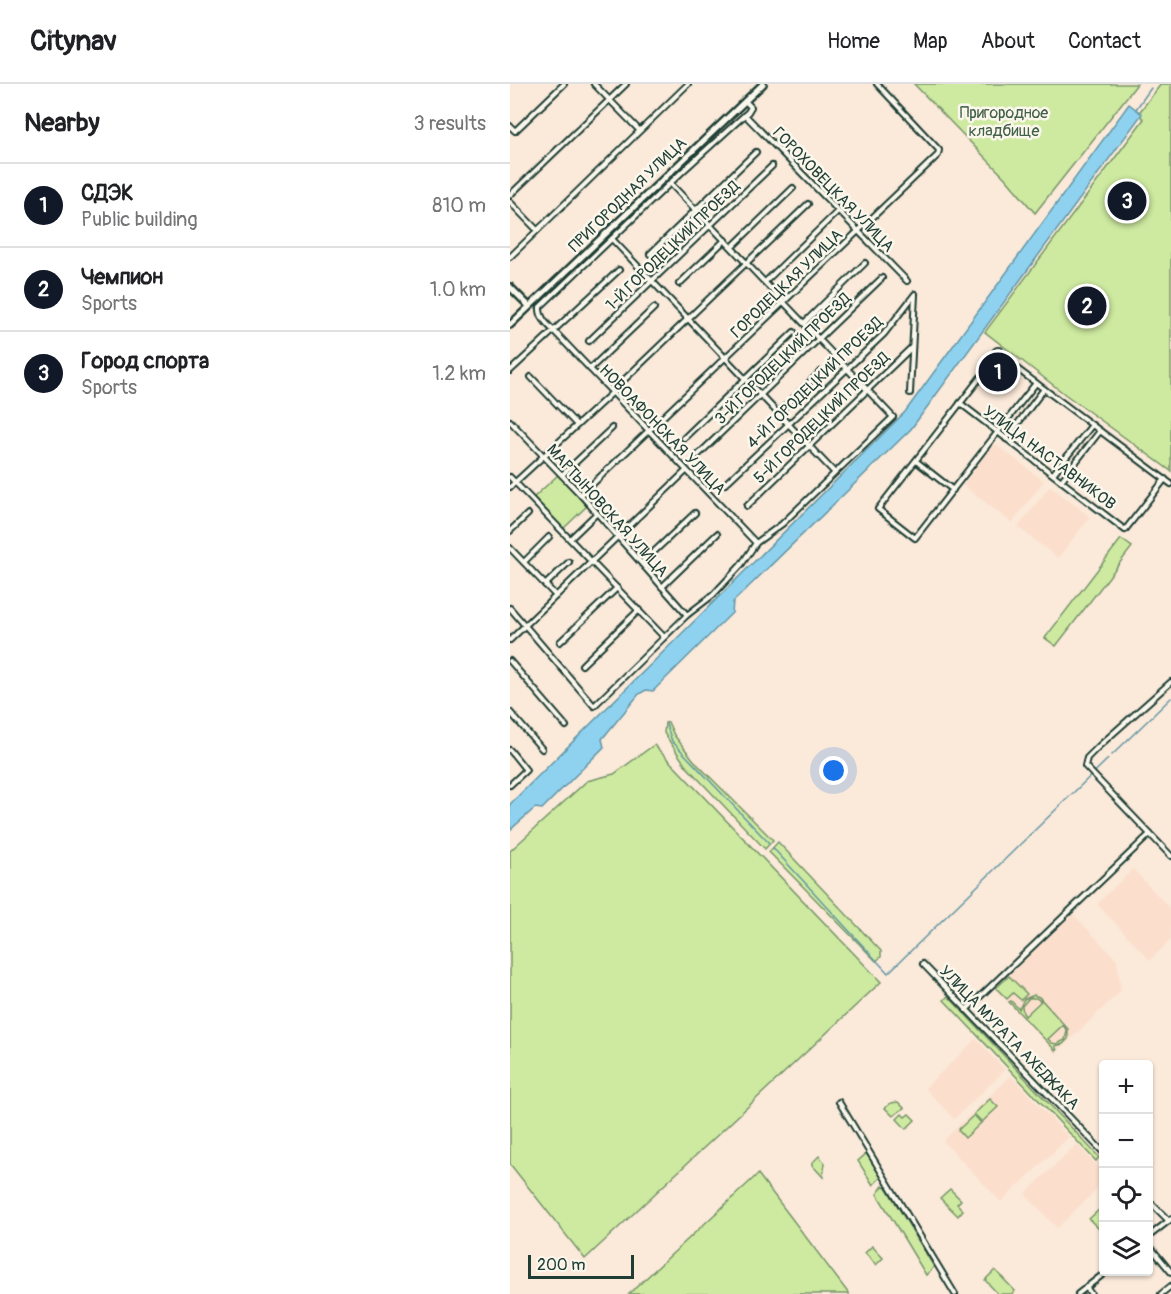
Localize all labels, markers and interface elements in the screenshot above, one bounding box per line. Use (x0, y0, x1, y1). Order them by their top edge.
text: Citynav (30, 24, 117, 59)
text: Home (827, 28, 880, 55)
text: Map (913, 28, 948, 55)
text: About (981, 28, 1035, 55)
text: Contact (1068, 28, 1141, 55)
park label: Пригородное кладбище (960, 103, 1048, 141)
text: Nearby (24, 107, 100, 139)
text: 3 results (414, 111, 486, 136)
street label: ГОРОХОВЕЦКАЯ УЛИЦА (768, 123, 898, 256)
street label: ПРИГОРОДНАЯ УЛИЦА (564, 133, 691, 256)
street label: 1-Й ГОРОДЕЦКИЙ ПРОЕЗД (602, 176, 744, 315)
pin: 3 (1108, 178, 1146, 224)
text: СДЭК (81, 179, 134, 207)
text: 1 (40, 193, 47, 218)
text: 810 m (432, 193, 486, 218)
text: Public building (81, 207, 197, 232)
street label: ГОРОДЕЦКАЯ УЛИЦА (726, 225, 847, 342)
text: Чемпион (81, 263, 163, 291)
text: 2 (38, 277, 49, 302)
text: 1.0 km (430, 277, 486, 302)
pin: 2 (1068, 284, 1106, 328)
street label: 3-Й ГОРОДЕЦКИЙ ПРОЕЗД (711, 288, 855, 429)
text: Sports (81, 291, 137, 316)
street label: 4-Й ГОРОДЕЦКИЙ ПРОЕЗД (742, 312, 887, 453)
text: Город спорта (81, 347, 209, 375)
street label: 5-Й ГОРОДЕЦКИЙ ПРОЕЗД (750, 347, 894, 488)
pin: 1 (978, 350, 1018, 394)
street label: НОВОАФОНСКАЯ УЛИЦА (595, 360, 730, 499)
text: 3 (38, 361, 49, 386)
text: 1.2 km (432, 361, 486, 386)
text: Sports (81, 375, 137, 400)
street label: УЛИЦА НАСТАВНИКОВ (979, 401, 1120, 514)
street label: МАРТЫНОВСКАЯ УЛИЦА (542, 440, 672, 581)
your location (819, 756, 848, 785)
street label: УЛИЦА МУРАТА АХЕДЖАКА (935, 961, 1083, 1114)
map controls (1099, 1060, 1153, 1276)
button: + (1099, 1060, 1153, 1114)
button: − (1099, 1114, 1153, 1168)
button: locate (1099, 1168, 1153, 1222)
button: layers (1099, 1222, 1153, 1276)
scale bar (528, 1252, 634, 1280)
text: 200 m (537, 1255, 585, 1275)

